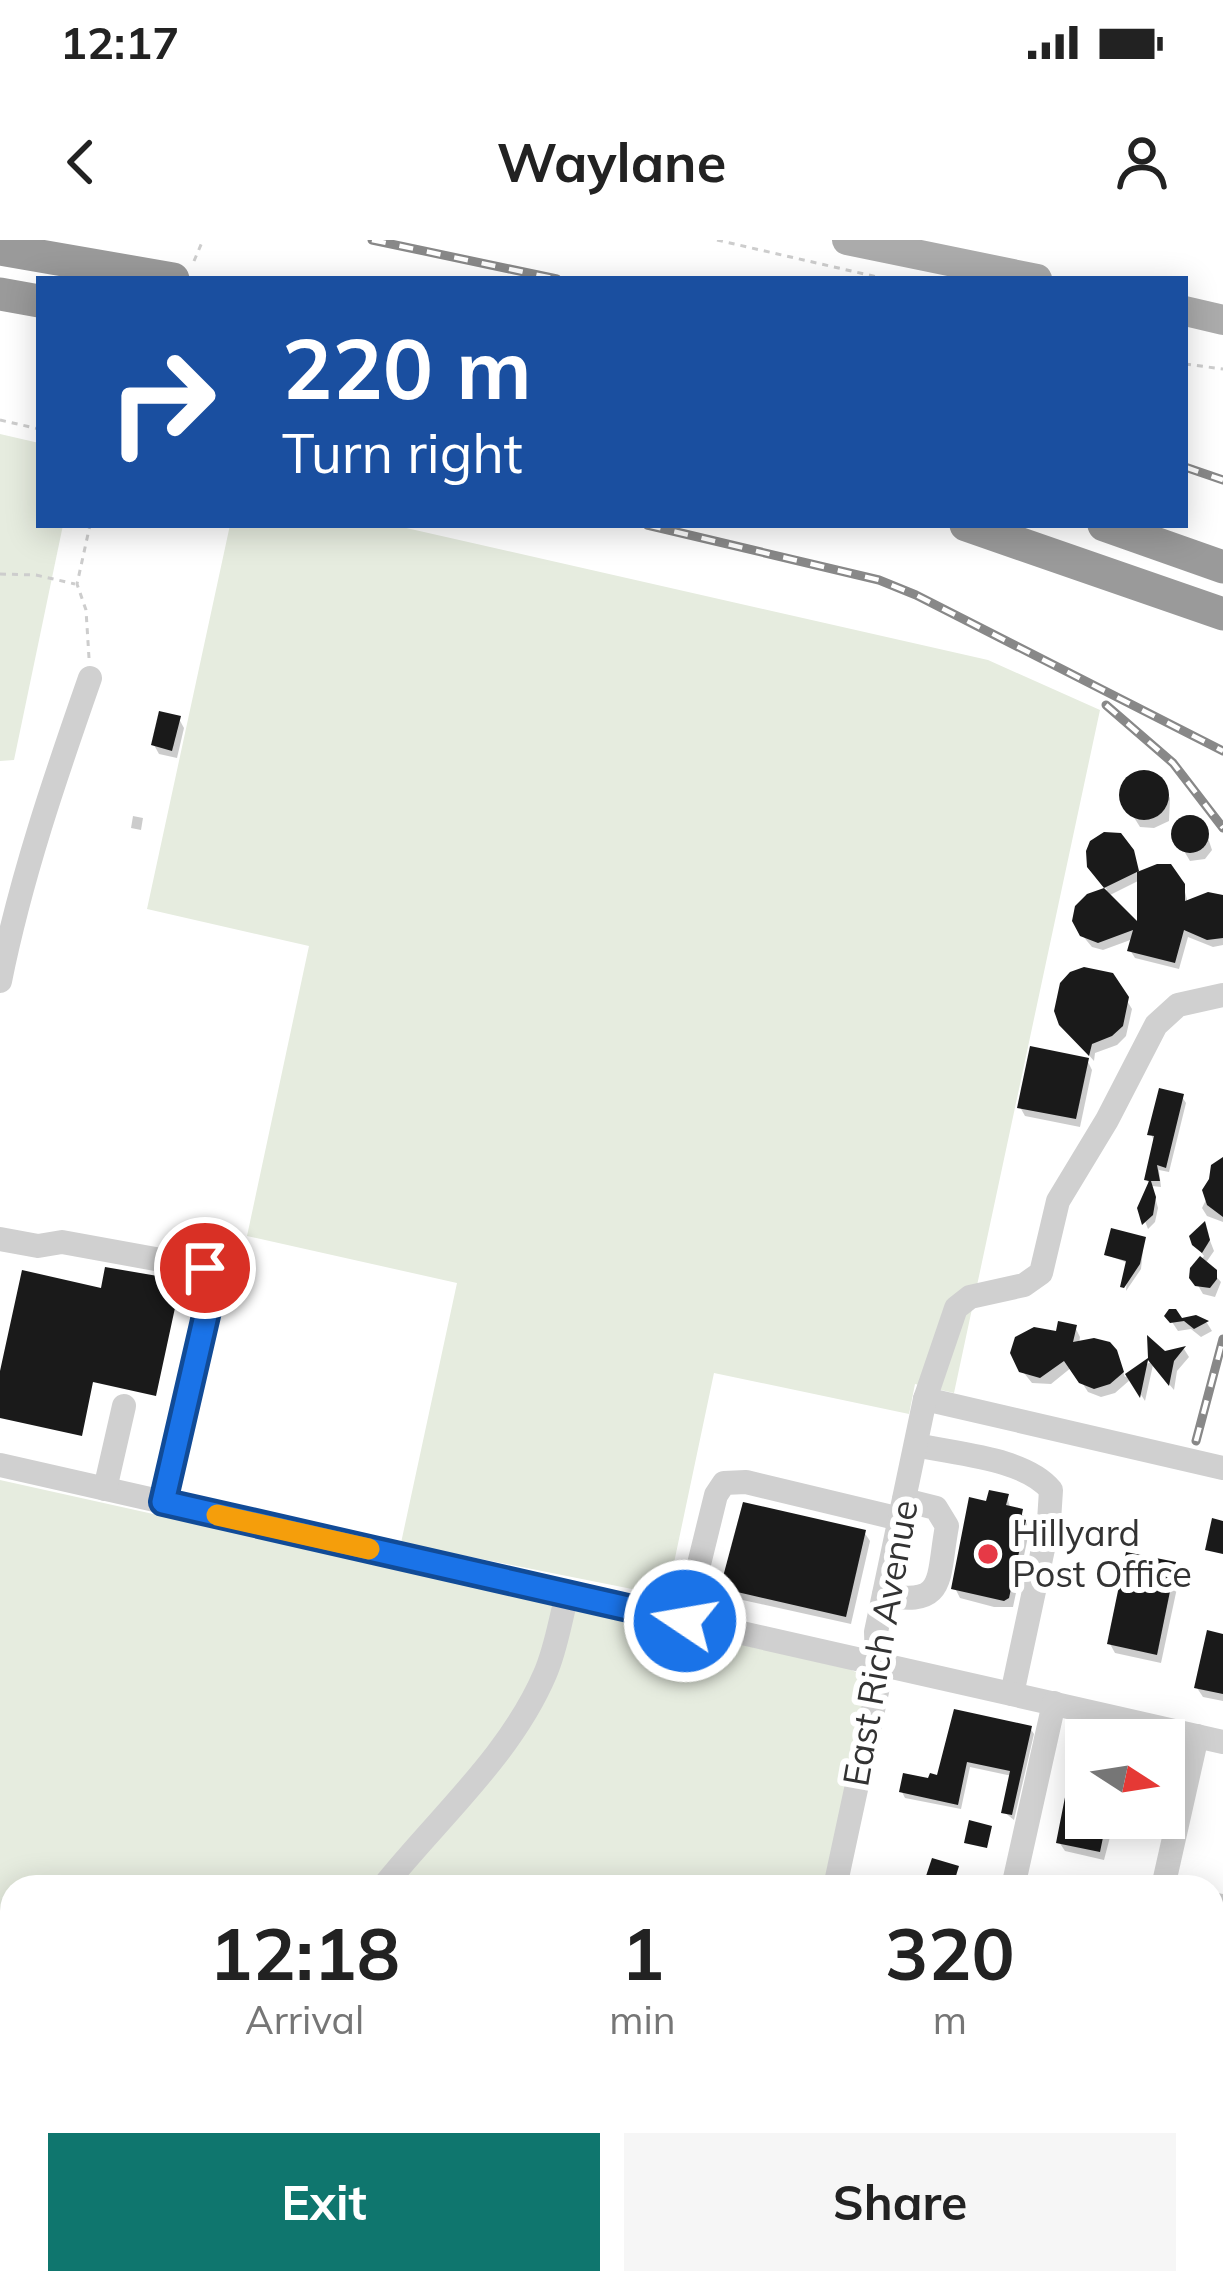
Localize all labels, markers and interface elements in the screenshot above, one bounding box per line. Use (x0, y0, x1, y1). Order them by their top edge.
text: 12:17 (60, 14, 179, 70)
text: Waylane (497, 128, 726, 196)
icon: back (48, 129, 114, 195)
icon: person (1109, 129, 1175, 195)
text: 220 m (282, 315, 532, 420)
icon: right (84, 324, 240, 480)
text: Turn right (282, 419, 523, 487)
pin (154, 1217, 256, 1319)
icon: arrive (172, 1235, 238, 1301)
street label: East Rich Avenue (832, 1497, 927, 1789)
place label: Hillyard Post Office (1012, 1510, 1192, 1596)
marker: Hillyard Post Office (975, 1541, 1001, 1567)
position arrow (622, 1558, 748, 1684)
north arrow (1065, 1719, 1185, 1839)
map controls (1065, 1719, 1185, 1839)
text: 12:18 (209, 1908, 400, 1998)
text: 1 (621, 1908, 664, 1998)
text: 320 (885, 1908, 1015, 1998)
text: Arrival (245, 1995, 364, 2044)
text: min (609, 1995, 676, 2044)
text: m (933, 1995, 967, 2044)
button: Exit (48, 2133, 600, 2271)
button: Share (624, 2133, 1176, 2271)

